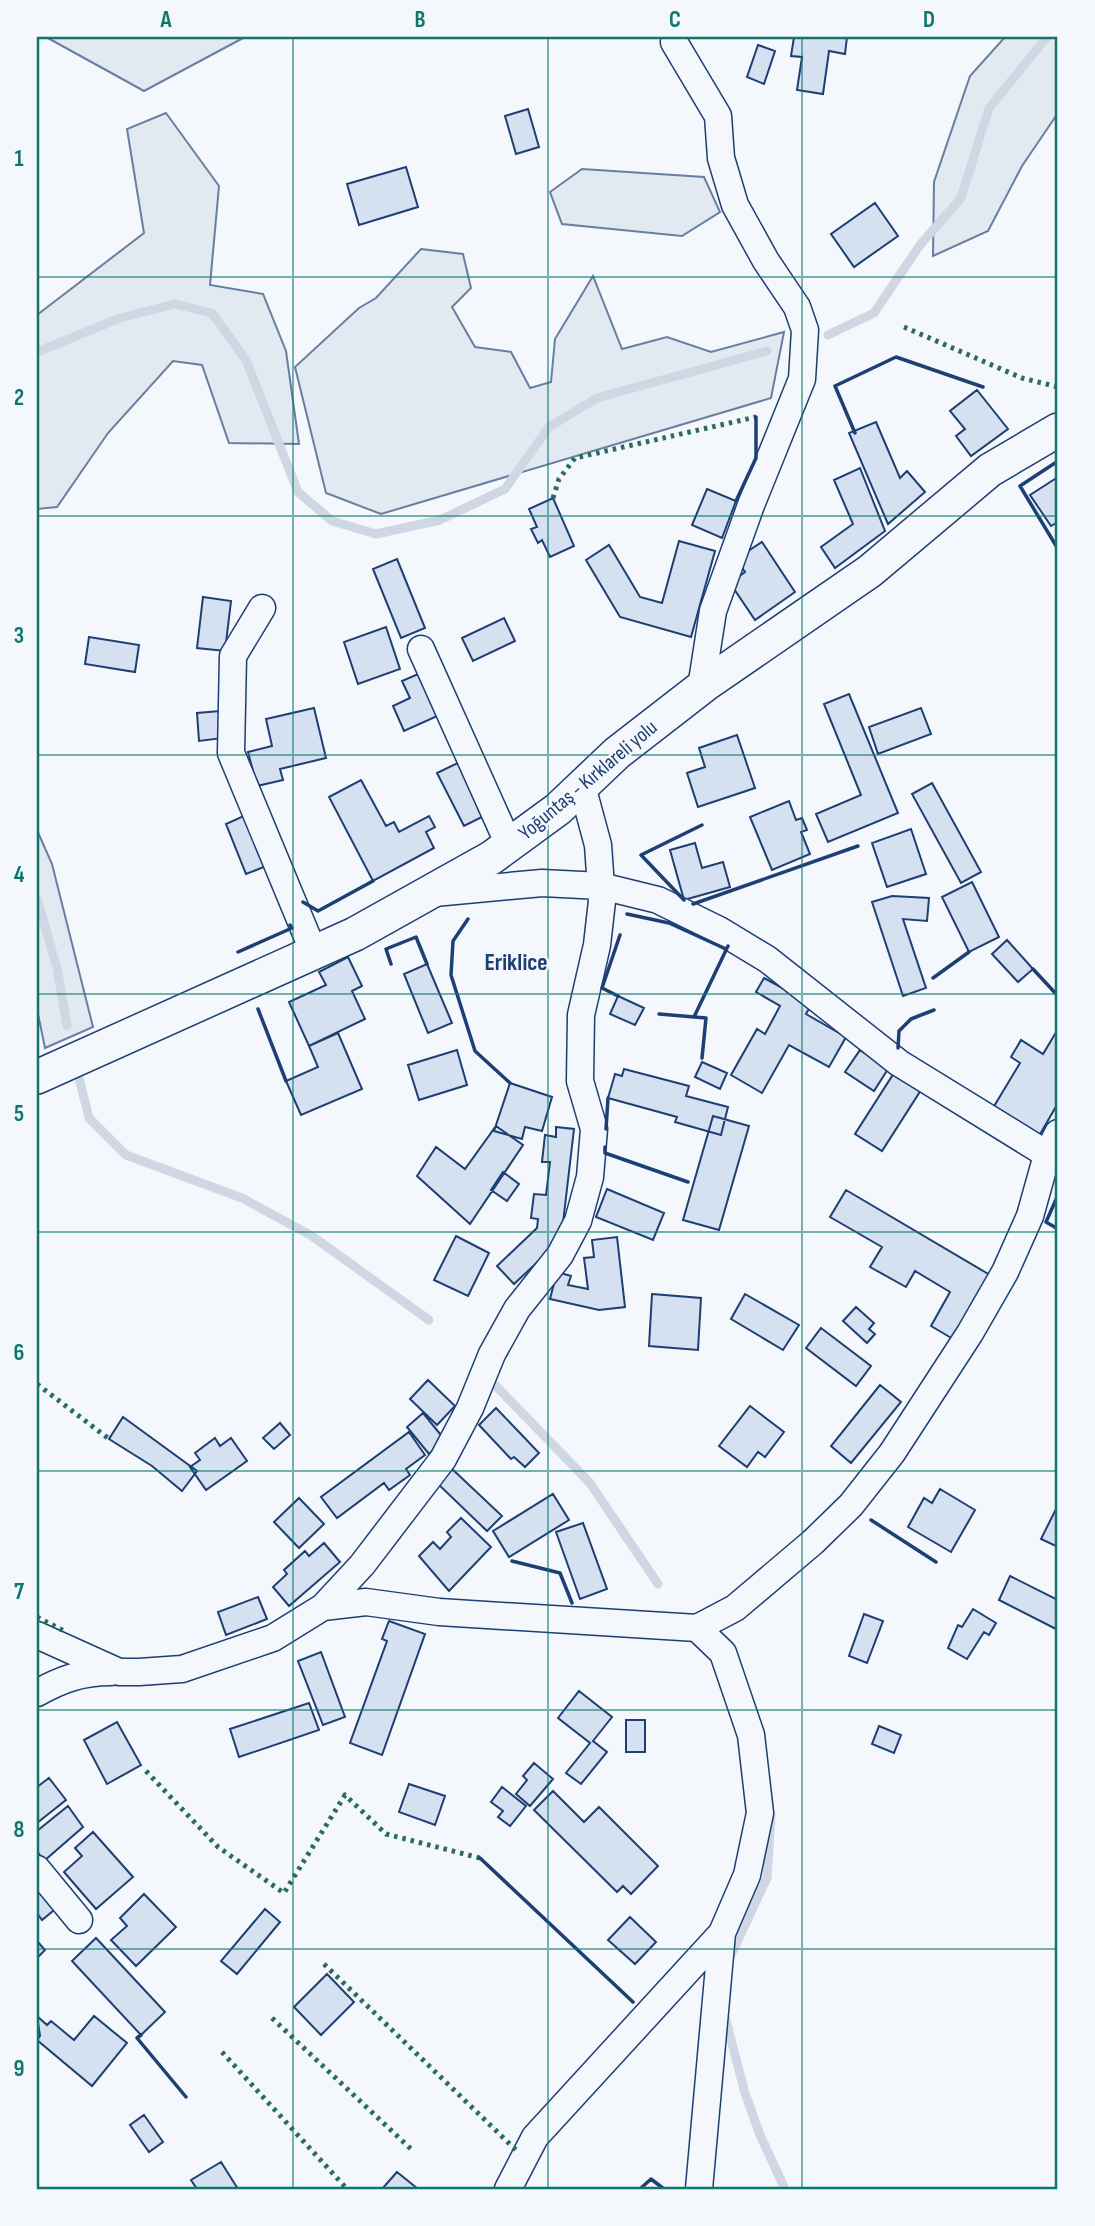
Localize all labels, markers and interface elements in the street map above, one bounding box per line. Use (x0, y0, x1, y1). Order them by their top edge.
text: A (160, 6, 173, 34)
text: B (415, 6, 426, 34)
text: C (669, 6, 681, 34)
text: D (923, 6, 935, 34)
text: 1 (14, 145, 24, 173)
text: 2 (14, 384, 24, 412)
text: 3 (14, 622, 24, 650)
street label: Yoğuntaş - Kırklareli yolu (514, 715, 662, 845)
text: 4 (14, 861, 25, 889)
district label: Eriklice (484, 948, 548, 977)
text: 5 (14, 1100, 24, 1128)
text: 6 (14, 1339, 24, 1367)
text: 7 (14, 1578, 24, 1606)
text: 8 (14, 1816, 25, 1844)
text: 9 (14, 2055, 24, 2083)

